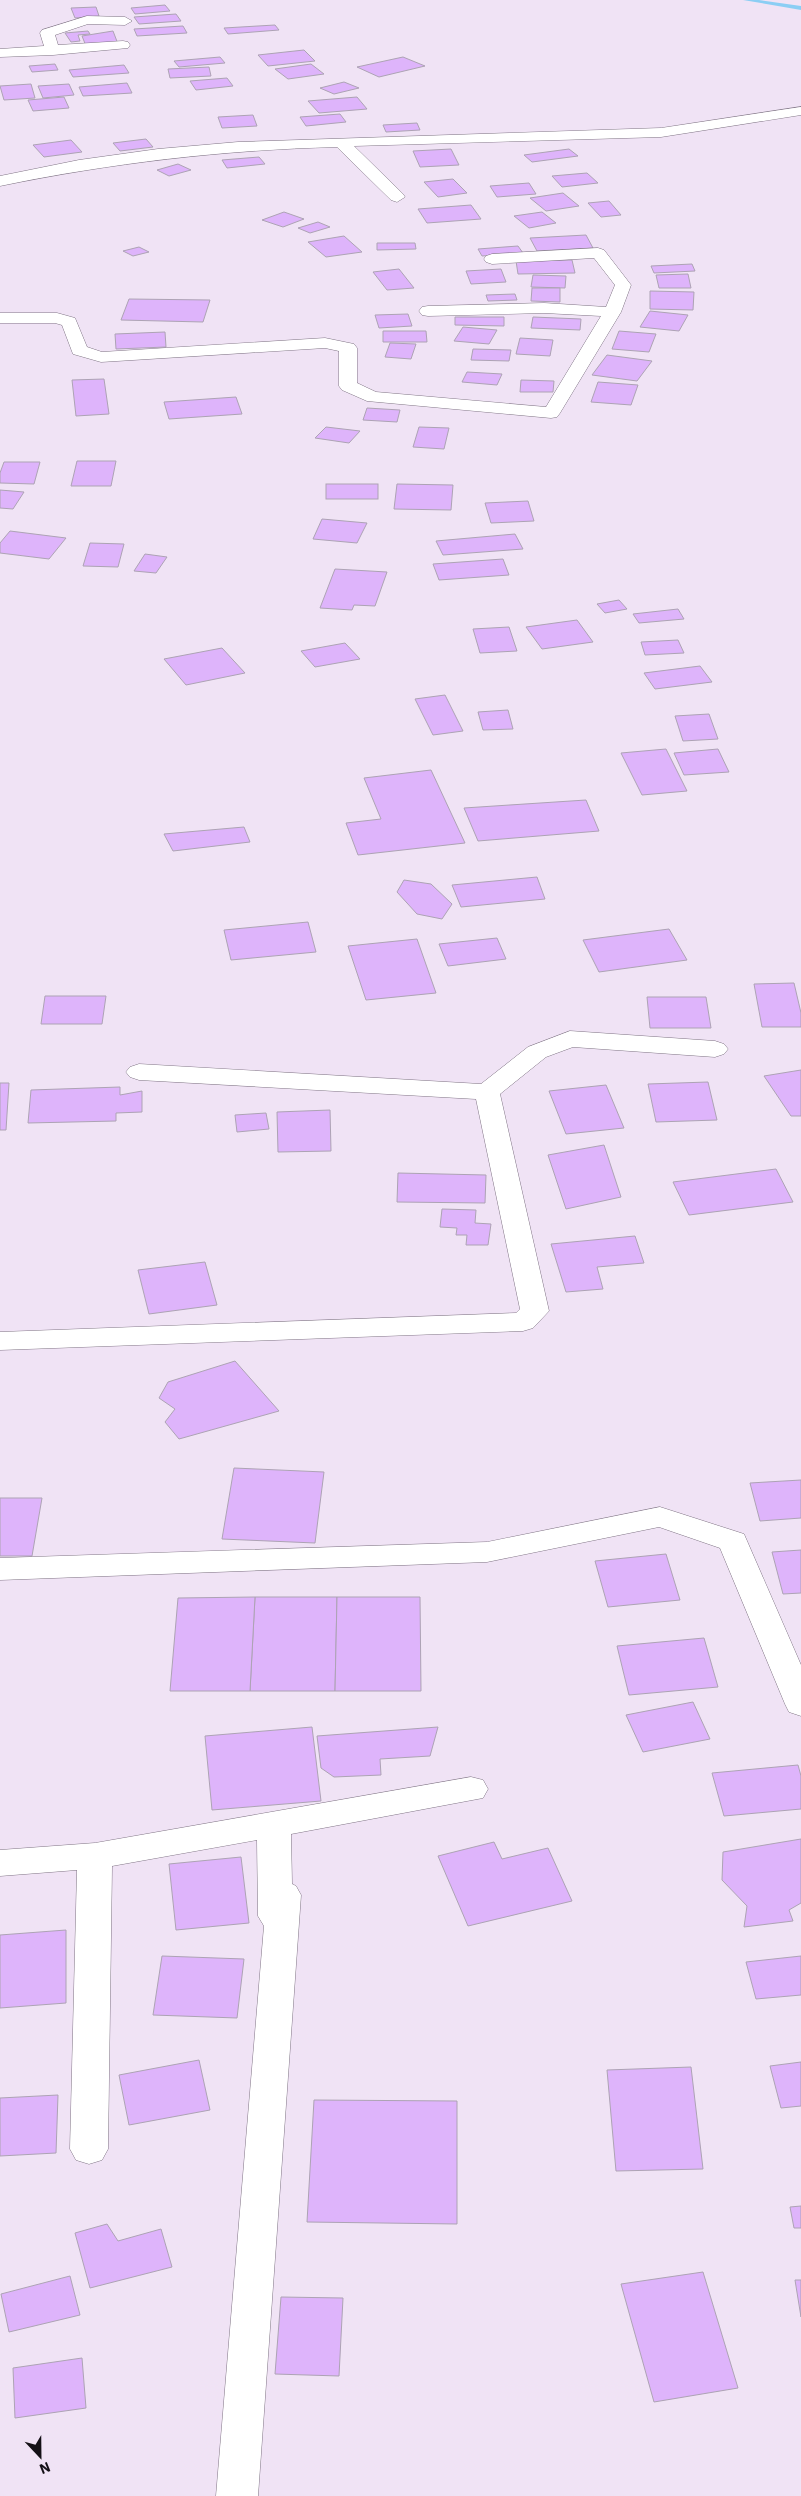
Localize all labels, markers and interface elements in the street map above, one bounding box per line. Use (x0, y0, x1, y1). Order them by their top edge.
north arrow (15, 2431, 65, 2481)
text: N (37, 2458, 53, 2478)

